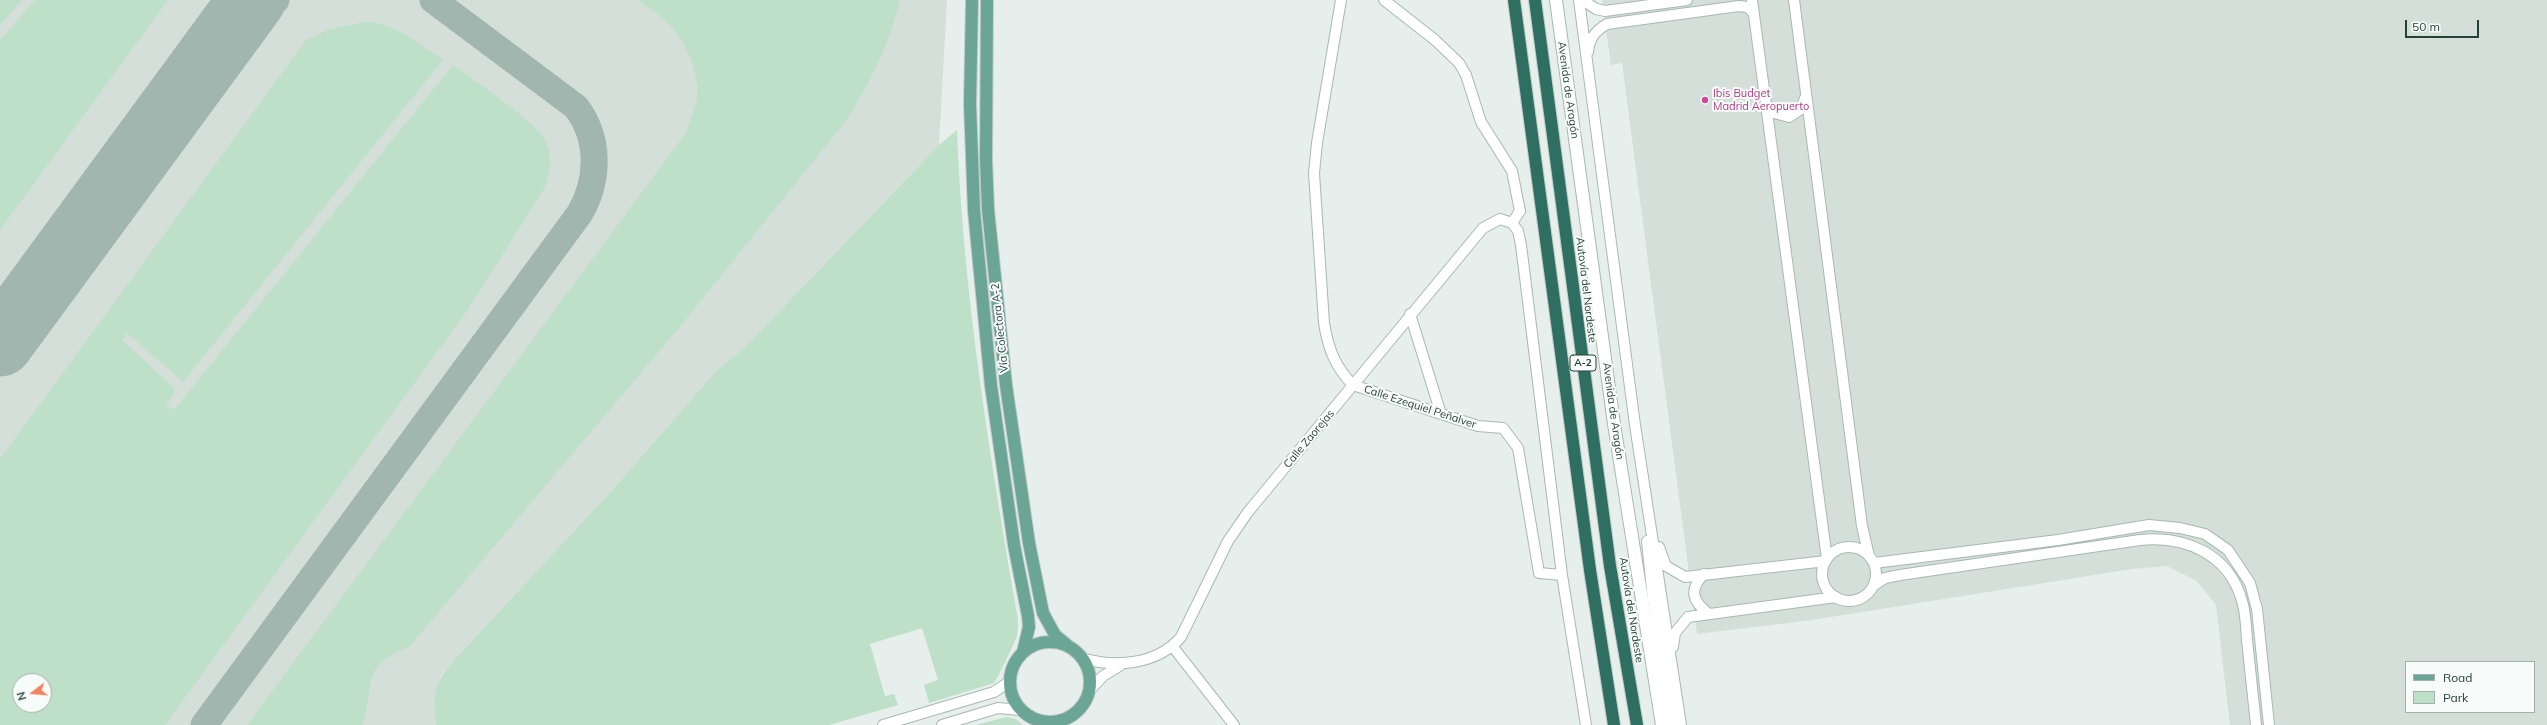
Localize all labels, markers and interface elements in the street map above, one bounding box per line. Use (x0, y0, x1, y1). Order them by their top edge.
scale bar (2407, 12, 2481, 38)
text: 50 m (2412, 19, 2440, 34)
street label: Avenida de Aragón (1555, 41, 1581, 139)
place label: Ibis Budget Madrid Aeropuerto (1713, 87, 1809, 113)
marker: Ibis Budget Madrid Aeropuerto (1700, 95, 1710, 105)
street label: Autovía del Nordeste (1573, 236, 1599, 344)
street label: Vía Colectora A-2 (989, 283, 1011, 373)
road number: A-2 (1570, 355, 1596, 371)
street label: Avenida de Aragón (1600, 362, 1626, 460)
street label: Calle Ezequiel Peñalver (1362, 383, 1478, 431)
street label: Calle Zaorejas (1281, 407, 1337, 471)
street label: Autovía del Nordeste (1616, 556, 1646, 664)
legend (2405, 661, 2535, 713)
text: Road (2443, 670, 2472, 685)
north arrow (12, 673, 52, 713)
text: N (14, 690, 29, 702)
text: Park (2443, 690, 2468, 705)

